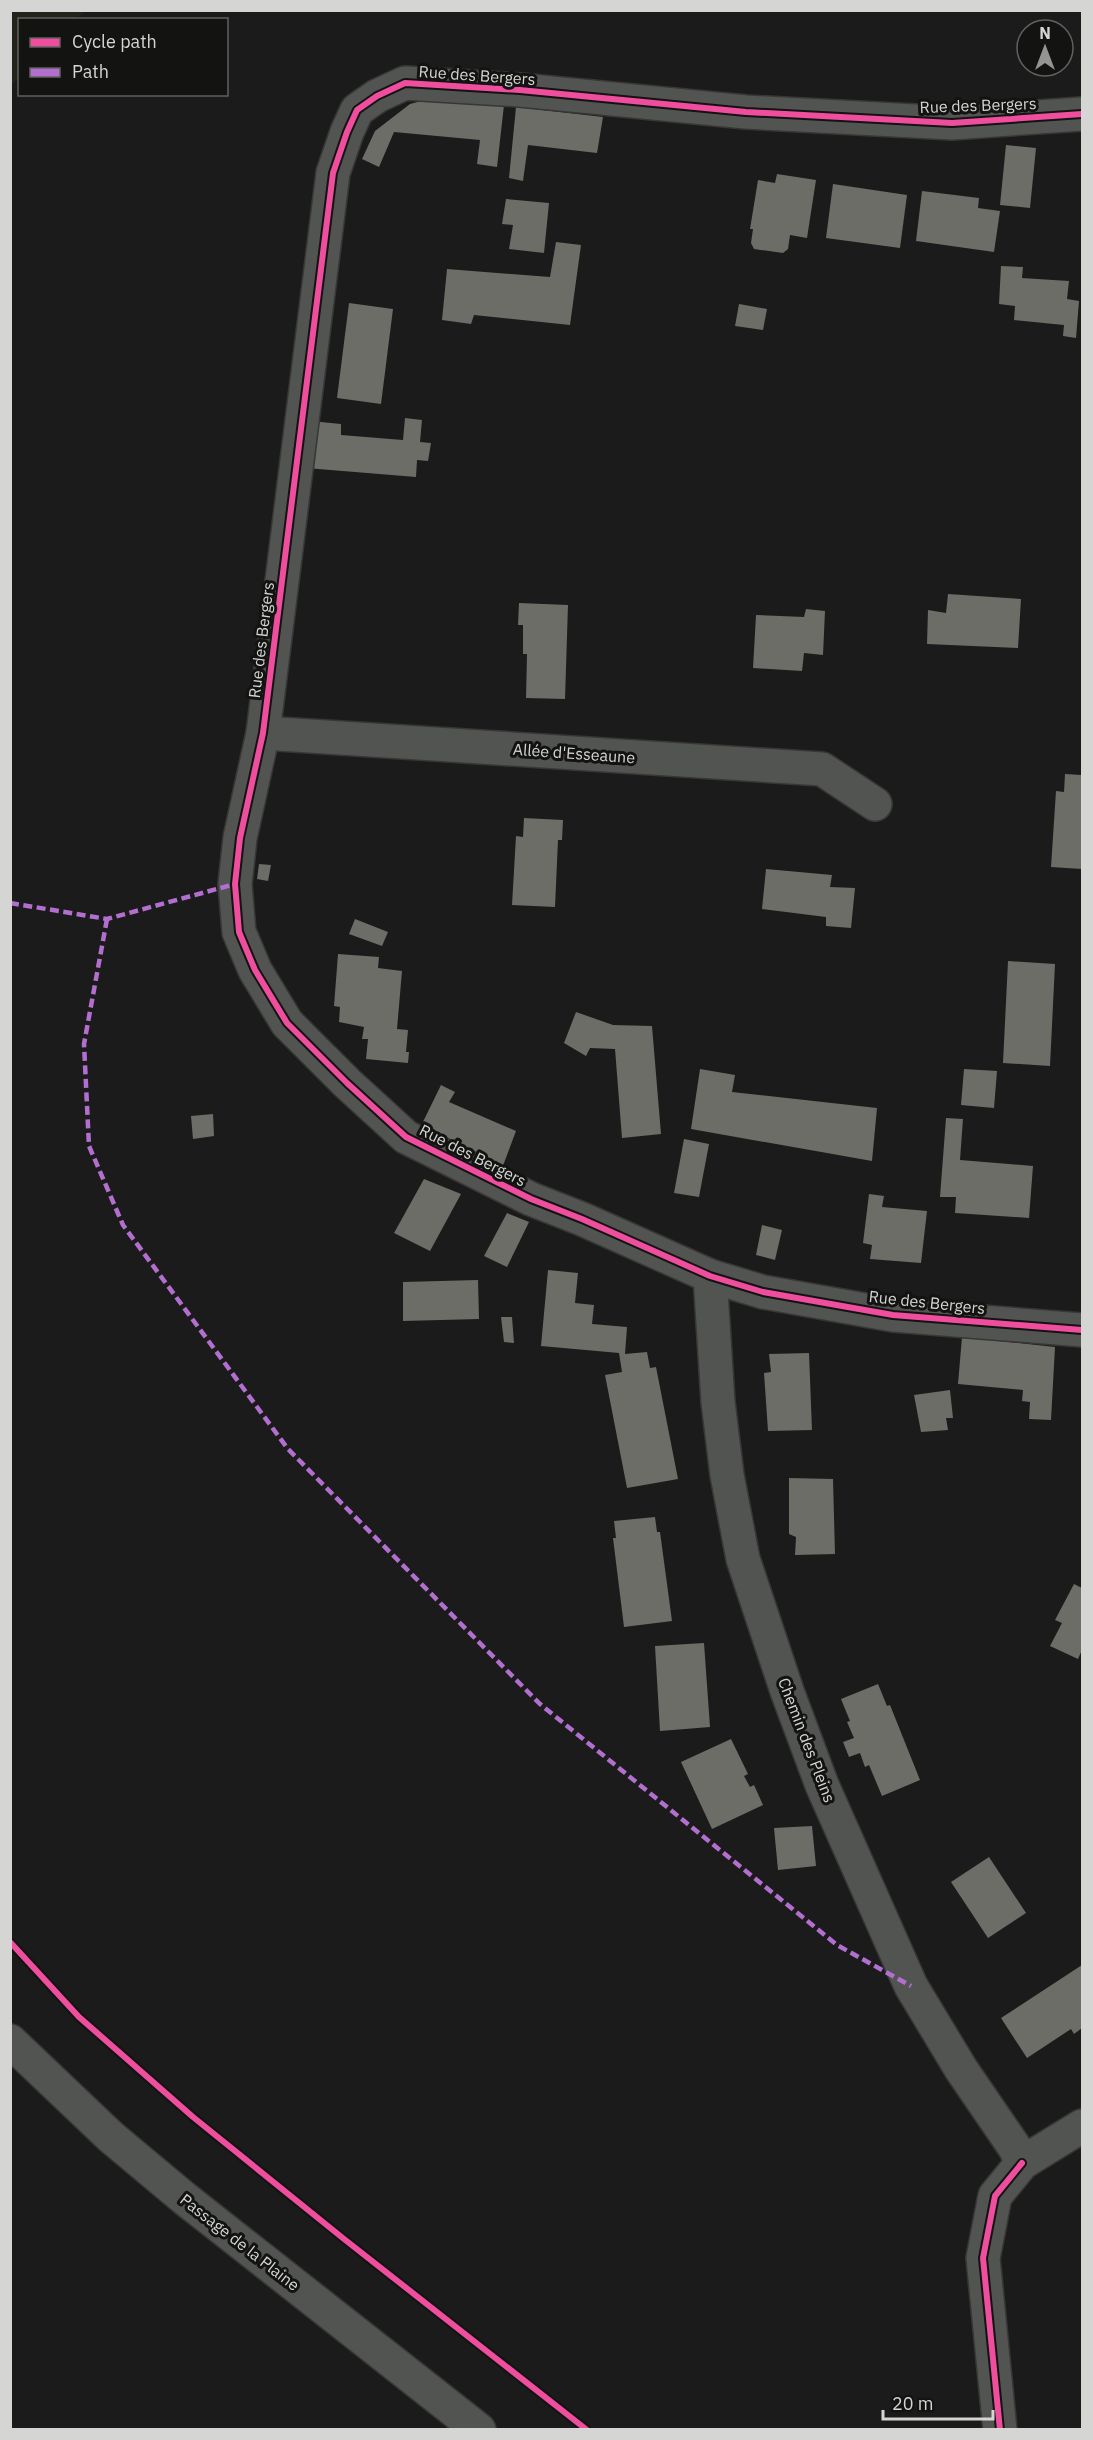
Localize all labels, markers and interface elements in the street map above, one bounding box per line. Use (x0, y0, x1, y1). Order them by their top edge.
legend (18, 18, 228, 96)
north arrow (1015, 18, 1075, 78)
text: N (1039, 23, 1051, 43)
text: Cycle path (72, 30, 157, 53)
text: Path (72, 60, 109, 83)
street label: Rue des Bergers (418, 61, 536, 89)
street label: Rue des Bergers (919, 93, 1037, 117)
street label: Rue des Bergers (244, 581, 278, 699)
street label: Allée d'Esseaune (512, 739, 636, 767)
street label: Rue des Bergers (416, 1120, 530, 1190)
street label: Rue des Bergers (868, 1286, 986, 1318)
street label: Chemin des Pleins (774, 1675, 840, 1805)
street label: Passage de la Plaine (176, 2189, 304, 2295)
scale bar (883, 2383, 992, 2421)
text: 20 m (892, 2392, 934, 2415)

